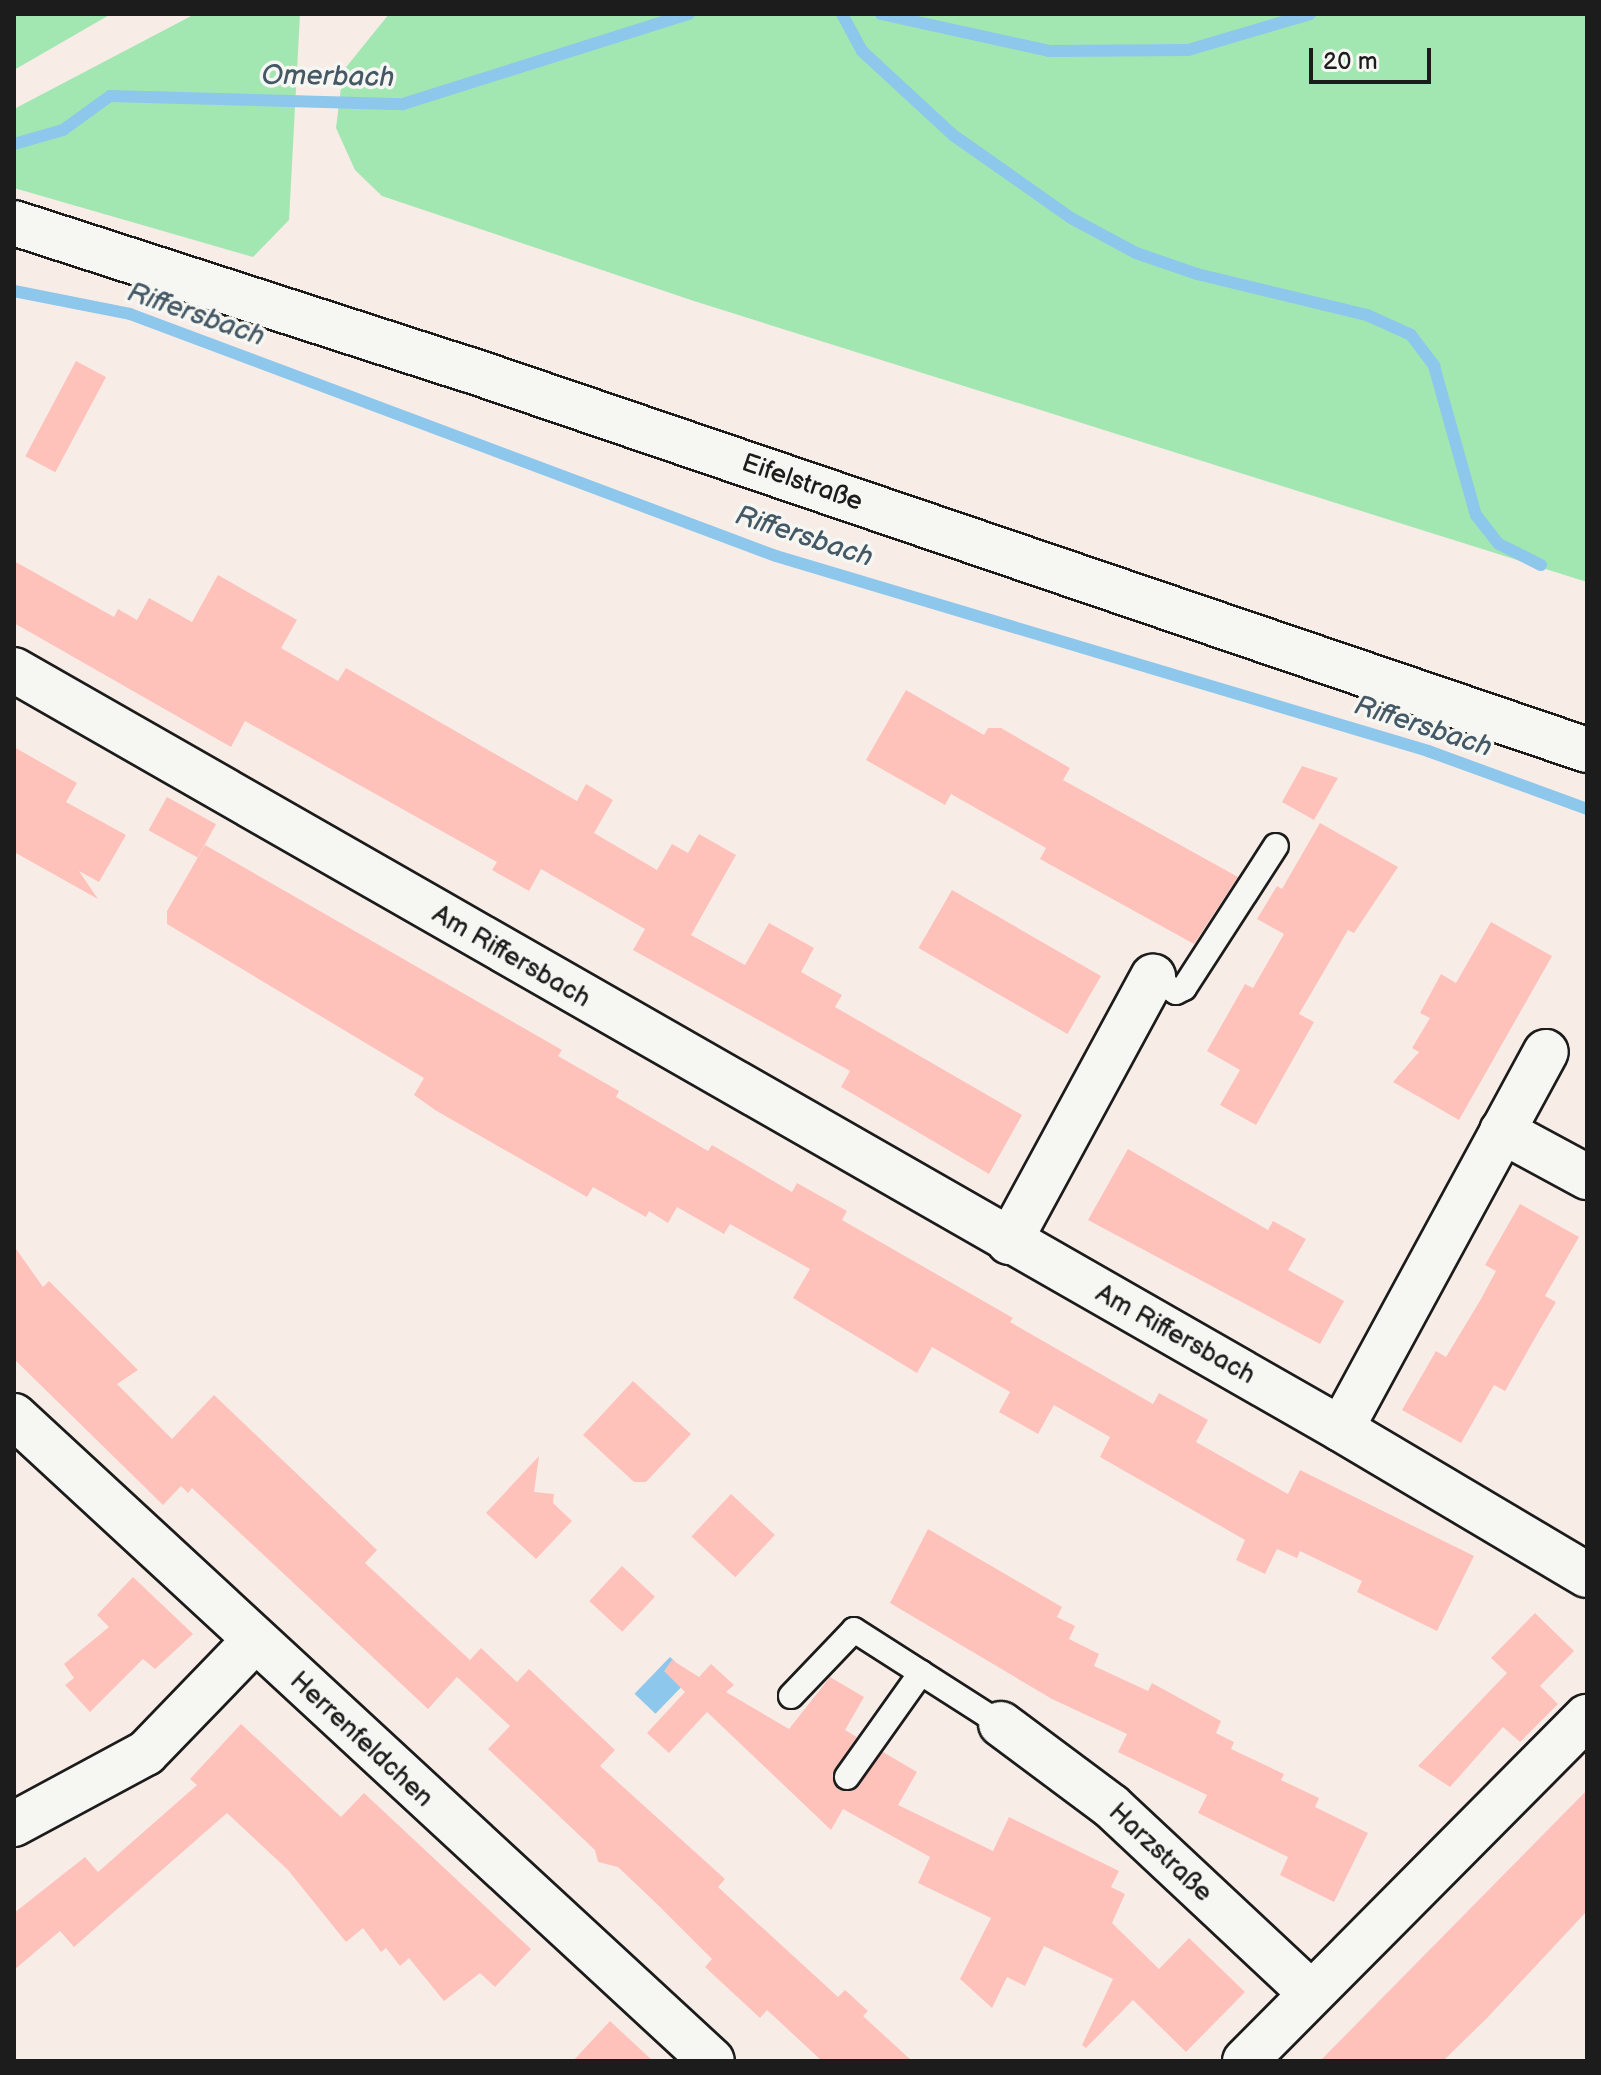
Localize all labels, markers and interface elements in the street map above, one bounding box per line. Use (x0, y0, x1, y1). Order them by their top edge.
scale bar (1313, 32, 1435, 82)
text: 20 m (1323, 47, 1378, 76)
water label: Omerbach (261, 59, 395, 95)
water label: Riffersbach (123, 276, 269, 354)
street label: Eifelstraße (737, 448, 867, 518)
water label: Riffersbach (731, 499, 877, 575)
water label: Riffersbach (1350, 689, 1496, 765)
street label: Am Riffersbach (426, 899, 596, 1015)
street label: Am Riffersbach (1090, 1278, 1260, 1392)
street label: Herrenfeldchen (283, 1666, 439, 1814)
street label: Harzstraße (1102, 1797, 1218, 1909)

